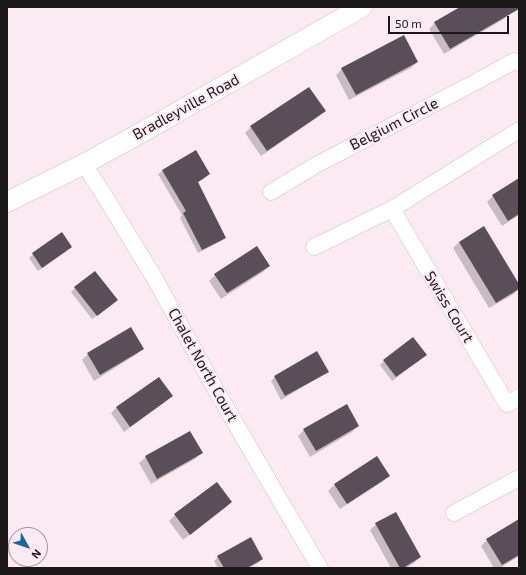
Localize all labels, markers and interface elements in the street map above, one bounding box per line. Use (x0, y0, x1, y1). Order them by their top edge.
scale bar (390, 8, 511, 34)
text: 50 m (395, 16, 422, 30)
street label: Bradleyville Road (130, 70, 242, 144)
street label: Belgium Circle (347, 94, 441, 154)
street label: Swiss Court (421, 268, 477, 346)
street label: Chalet North Court (164, 305, 242, 425)
north arrow (8, 527, 48, 567)
text: N (29, 547, 44, 562)

